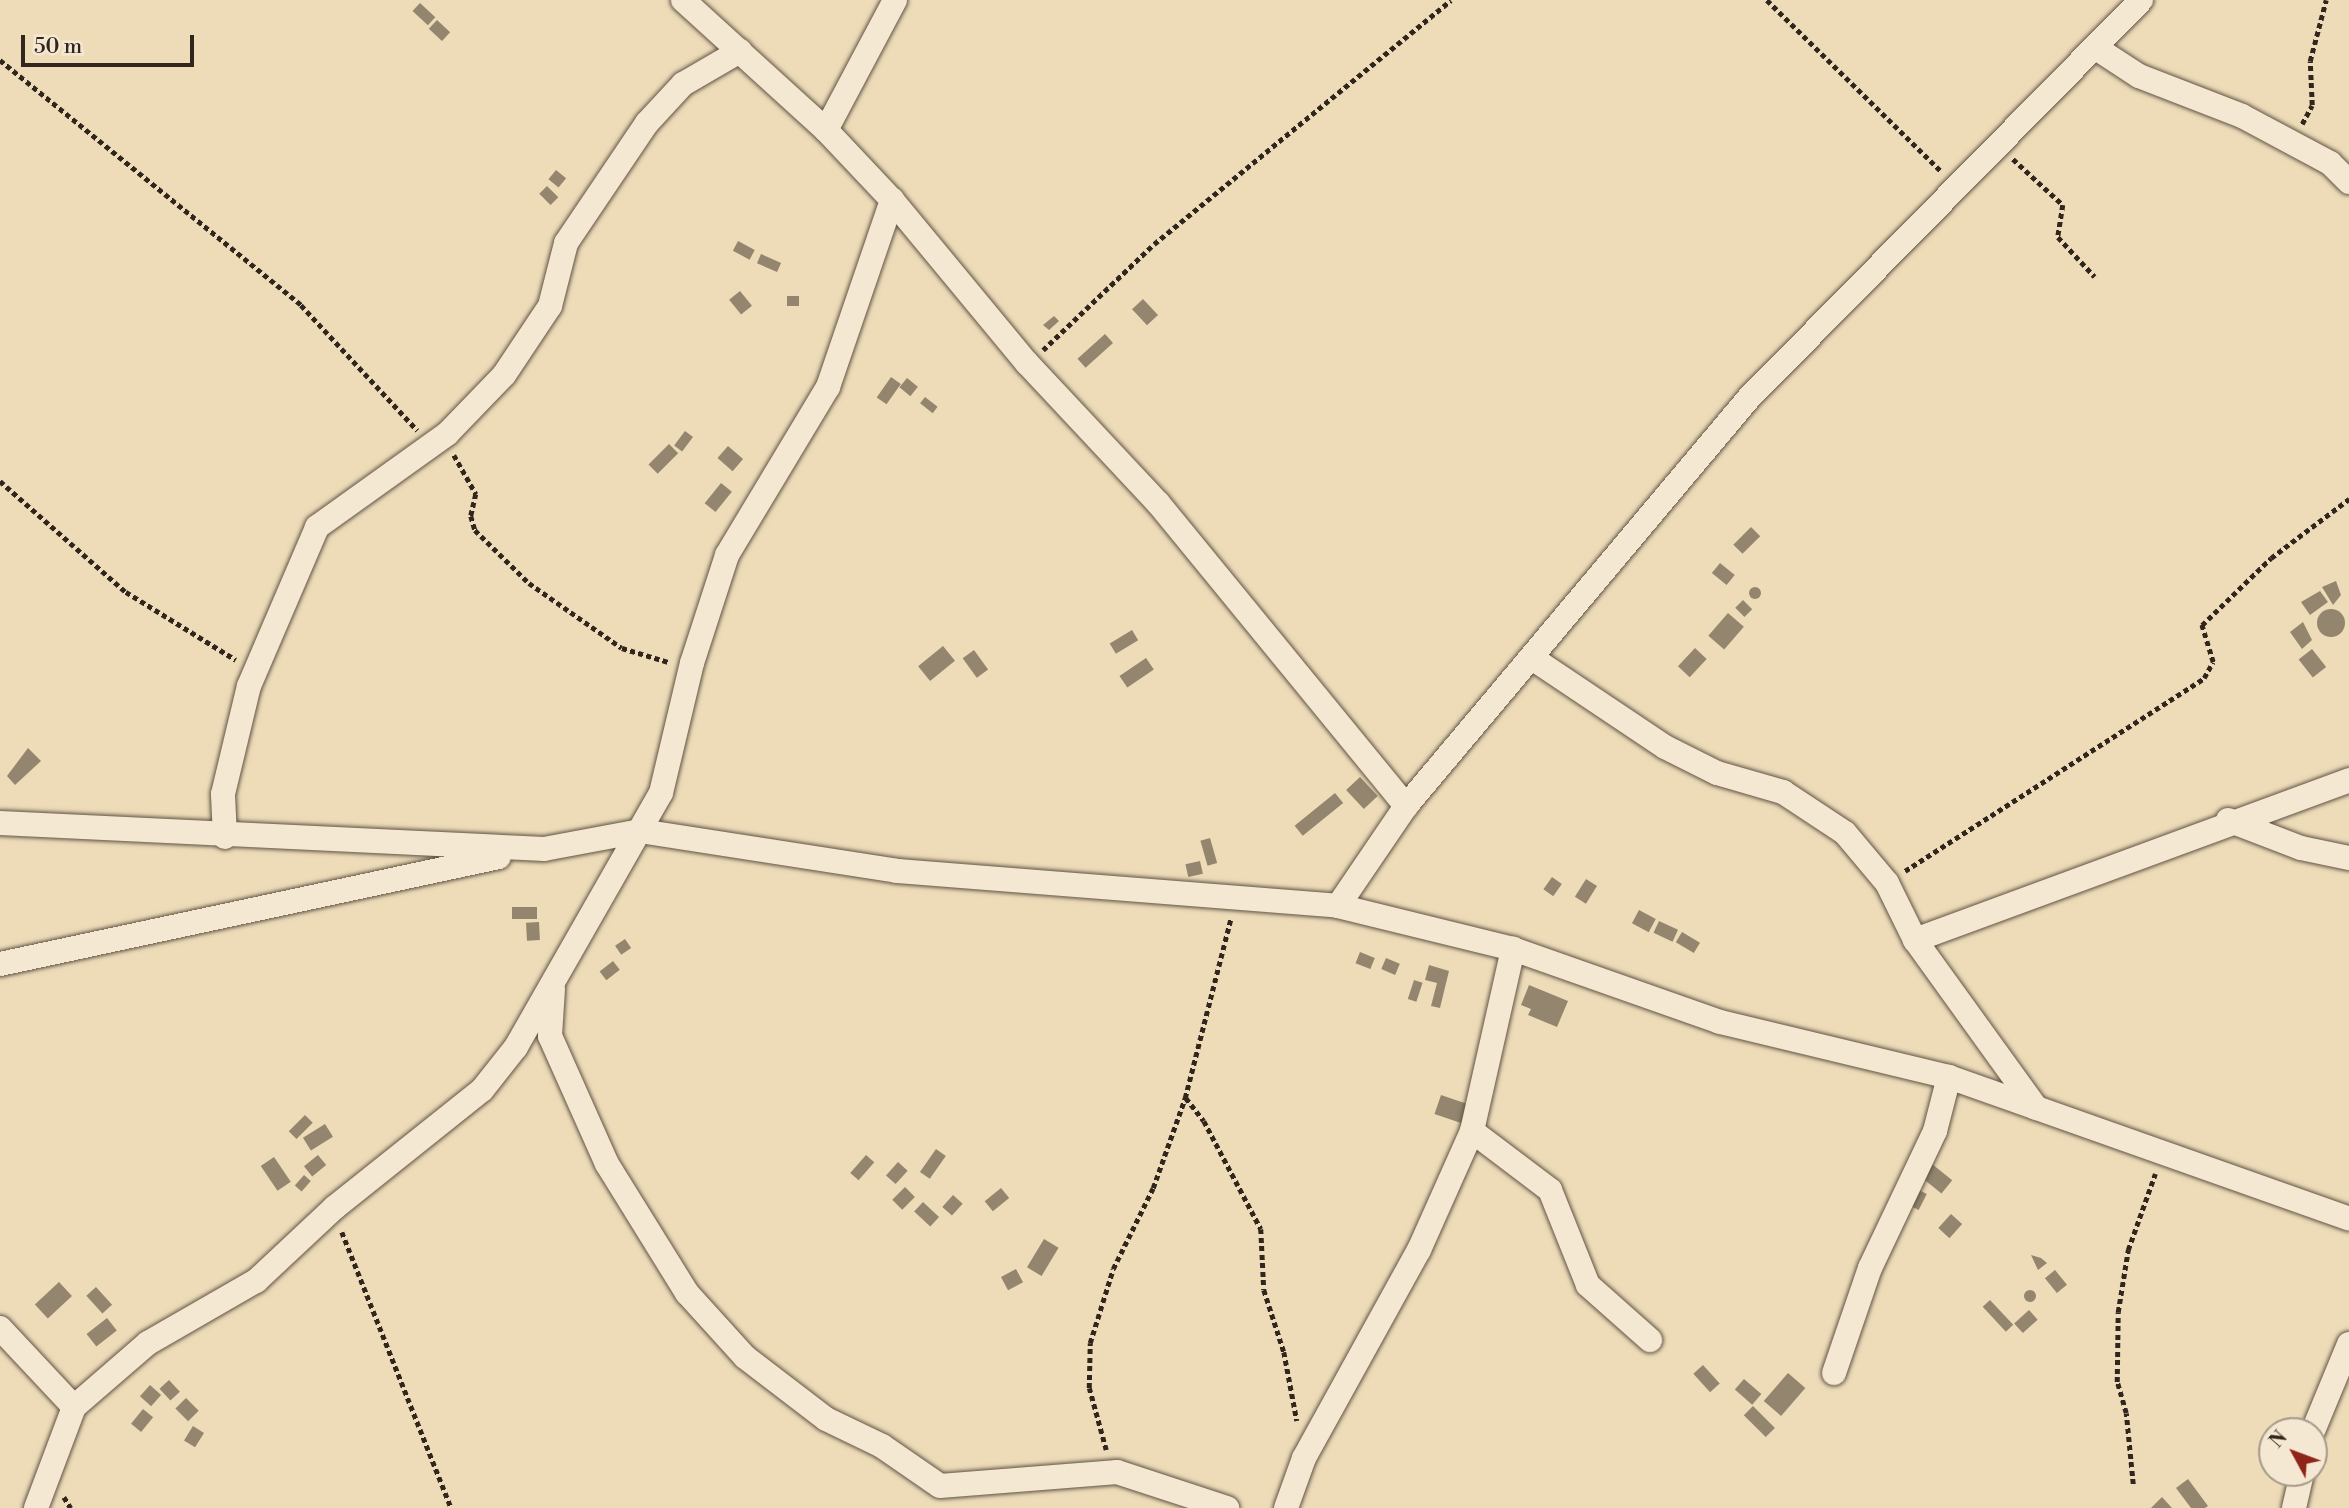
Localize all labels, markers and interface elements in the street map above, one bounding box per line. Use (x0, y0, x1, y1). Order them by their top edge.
scale bar (24, 21, 198, 65)
text: 50 m (34, 34, 82, 60)
north arrow (2258, 1417, 2328, 1487)
text: N (2265, 1426, 2293, 1453)

